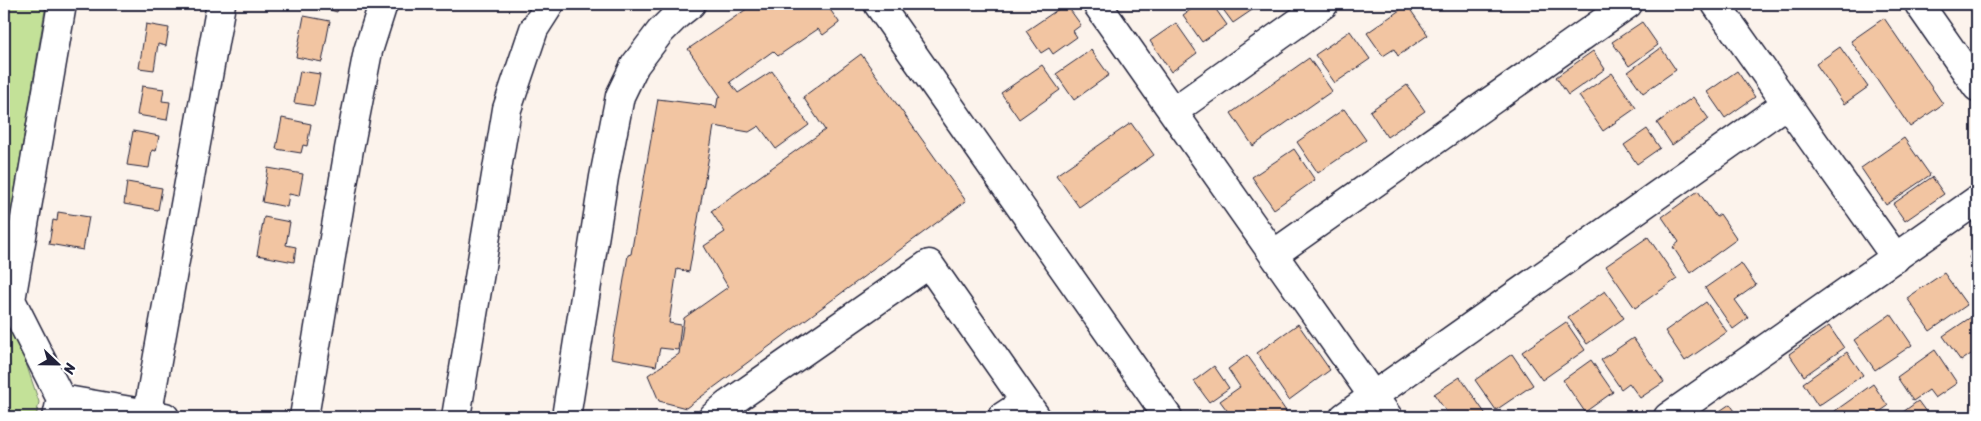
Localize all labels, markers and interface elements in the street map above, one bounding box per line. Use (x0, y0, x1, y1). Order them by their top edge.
north arrow (32, 338, 82, 388)
text: N (56, 359, 83, 378)

